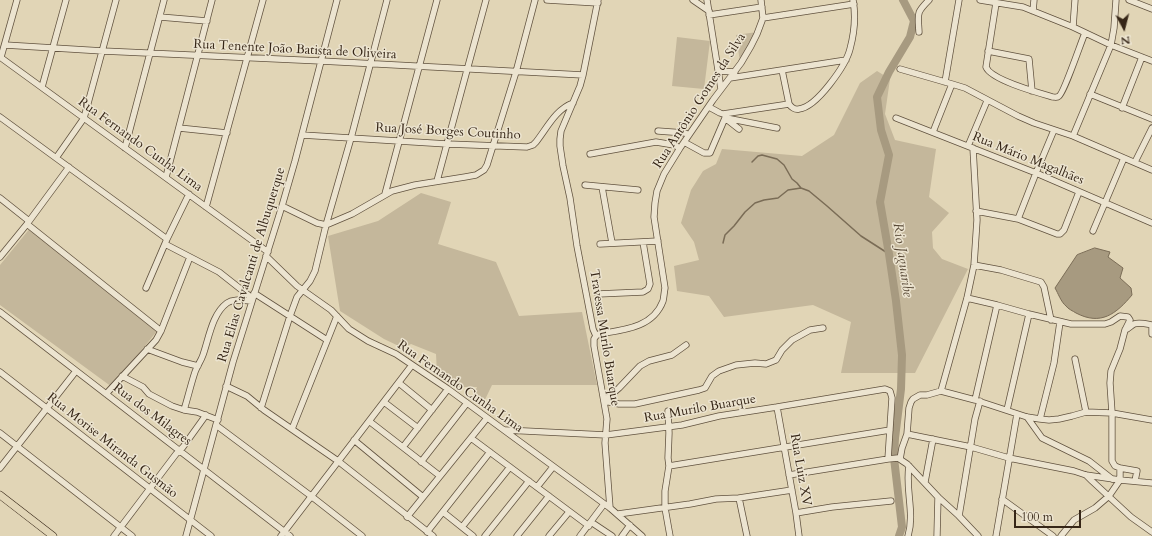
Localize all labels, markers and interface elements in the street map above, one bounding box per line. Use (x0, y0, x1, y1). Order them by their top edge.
north arrow (1104, 8, 1144, 48)
street label: Rua Antônio Gomes da Silva (650, 30, 750, 172)
text: N (1120, 32, 1131, 48)
street label: Rua Tenente João Batista de Oliveira (193, 37, 397, 63)
street label: Rua Fernando Cunha Lima (75, 95, 205, 195)
street label: Rua José Borges Coutinho (375, 120, 521, 144)
street label: Rua Mário Magalhães (970, 129, 1086, 189)
street label: Rua Elias Cavalcanti de Albuquerque (215, 166, 289, 364)
water label: Rio Jaguaribe (888, 222, 916, 298)
street label: Travessa Murilo Buarque (585, 269, 623, 407)
street label: Rua Fernando Cunha Lima (394, 338, 526, 436)
street label: Rua dos Milagres (110, 380, 194, 450)
street label: Rua Morise Miranda Gusmão (43, 390, 181, 502)
street label: Rua Murilo Buarque (643, 391, 757, 427)
street label: Rua Luiz XV (786, 433, 814, 507)
scale bar (1016, 502, 1083, 528)
text: 100 m (1021, 509, 1053, 525)

